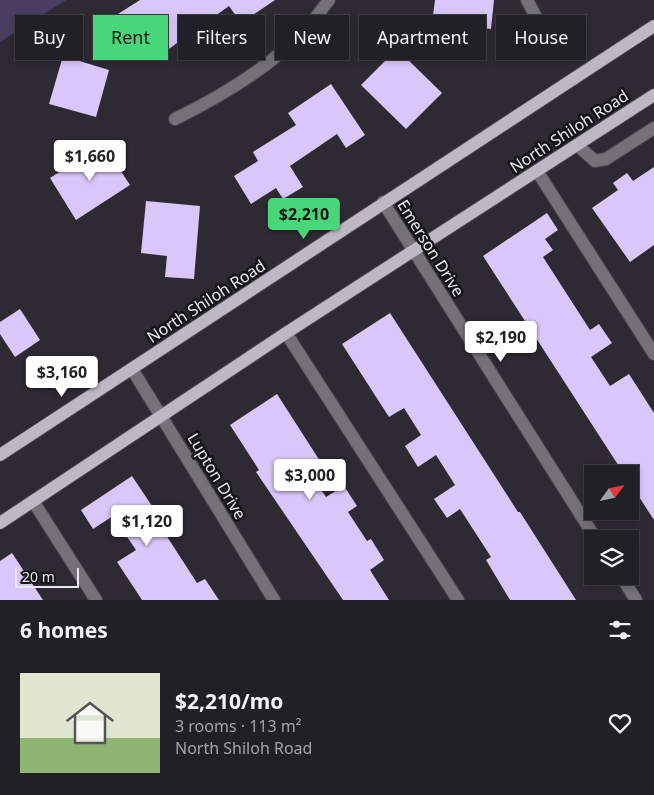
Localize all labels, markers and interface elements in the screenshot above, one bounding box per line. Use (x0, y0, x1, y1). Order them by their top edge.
chip: Buy (15, 15, 83, 60)
chip: Rent (93, 15, 168, 60)
chip: Filters (178, 15, 265, 60)
chip: New (275, 15, 349, 60)
chip: Apartment (359, 15, 486, 60)
chip: House (496, 15, 586, 60)
street label: North Shiloh Road (505, 84, 633, 178)
pin: $1,660 (49, 140, 131, 182)
text: $1,660 (65, 145, 115, 167)
street label: Emerson Drive (392, 195, 470, 301)
pin: $2,210 (263, 198, 345, 240)
text: $2,210 (279, 203, 329, 225)
street label: North Shiloh Road (142, 254, 270, 348)
pin: $2,190 (460, 320, 542, 363)
text: $2,190 (476, 326, 526, 348)
pin: $3,160 (21, 356, 103, 398)
text: $3,160 (37, 361, 87, 383)
street label: Lupton Drive (183, 429, 251, 523)
pin: $3,000 (269, 458, 351, 501)
text: $3,000 (285, 464, 335, 486)
north arrow (584, 465, 639, 520)
map controls (584, 465, 639, 585)
pin: $1,120 (106, 504, 188, 547)
text: $1,120 (122, 510, 172, 532)
button: layers (584, 530, 639, 585)
scale bar (15, 565, 79, 588)
text: 20 m (22, 567, 55, 586)
text: 6 homes (20, 616, 108, 644)
icon: filters (606, 616, 634, 644)
text: $2,210/mo (175, 687, 283, 715)
icon: home (60, 693, 120, 753)
icon: heart (606, 709, 634, 737)
text: 3 rooms · 113 m² (175, 715, 301, 737)
text: North Shiloh Road (175, 737, 312, 759)

